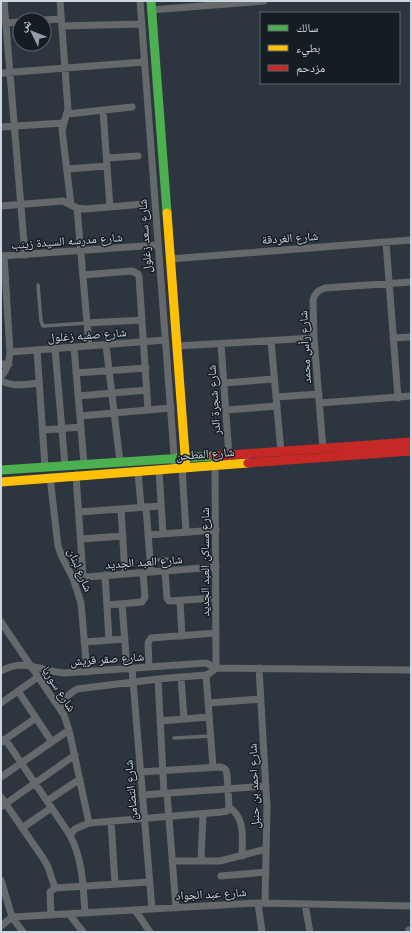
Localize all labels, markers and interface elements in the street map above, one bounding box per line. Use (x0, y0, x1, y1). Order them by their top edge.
north arrow (12, 12, 52, 52)
legend (260, 12, 400, 84)
text: ش (16, 17, 35, 35)
text: سالك (296, 21, 318, 35)
text: بطيء (296, 41, 320, 58)
text: مزدحم (296, 61, 325, 76)
street label: شارع سعد زغلول (135, 198, 156, 273)
street label: شارع الغردقة (261, 229, 319, 248)
street label: شارع مدرسه السيدة زينب (11, 230, 123, 253)
street label: شارع رأس محمد (296, 310, 315, 384)
street label: شارع صفيه زغلول (47, 325, 127, 346)
street label: شارع شجرة الدر (205, 364, 225, 437)
street label: شارع المطحن (175, 445, 235, 464)
street label: شارع مساكن العبد الجديد (198, 507, 213, 617)
street label: شارع لبنان (64, 546, 95, 594)
street label: شارع العبد الجديد (105, 552, 183, 573)
street label: شارع صقر قريش (70, 649, 145, 670)
street label: شارع سوريا (38, 664, 79, 715)
street label: شارع احمد بن حنبل (246, 743, 263, 829)
street label: شارع التضامن (121, 759, 142, 821)
street label: شارع عبد الجواد (175, 885, 247, 904)

